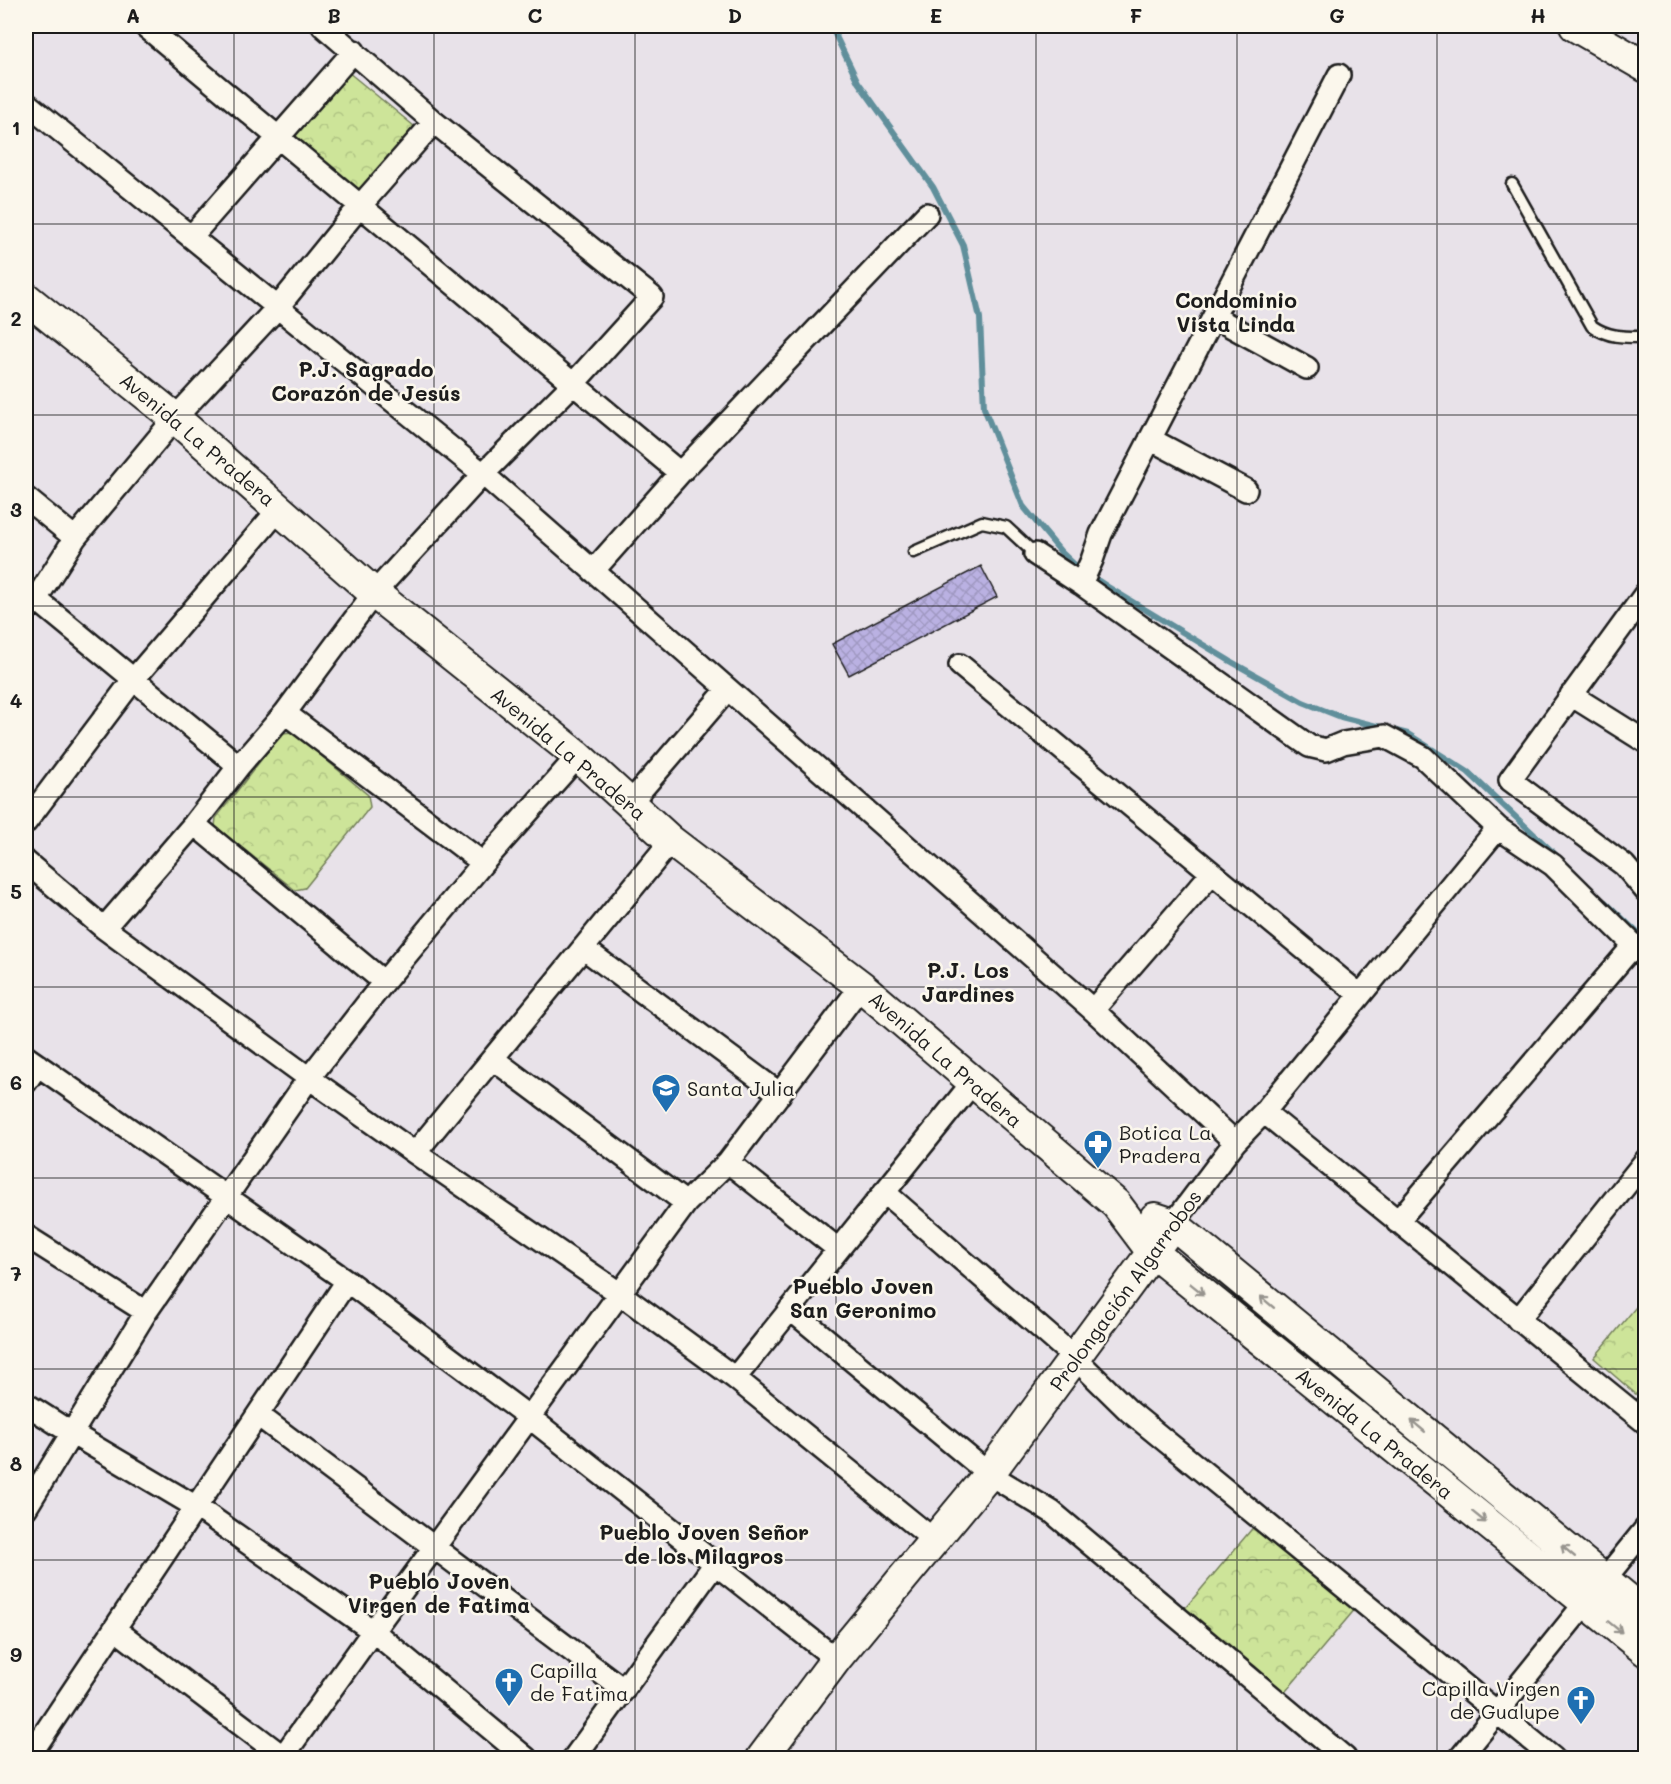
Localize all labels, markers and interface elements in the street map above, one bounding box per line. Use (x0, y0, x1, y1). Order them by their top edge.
text: A (126, 2, 140, 28)
text: B (327, 2, 341, 28)
text: C (528, 2, 543, 28)
text: D (728, 2, 742, 28)
text: E (930, 2, 942, 28)
text: F (1130, 2, 1143, 28)
text: G (1329, 2, 1345, 28)
text: H (1530, 2, 1546, 28)
text: 1 (12, 114, 20, 140)
district label: Condominio Vista Linda (1175, 286, 1297, 337)
text: 2 (10, 305, 22, 331)
district label: P.J. Sagrado Corazón de Jesús (271, 355, 461, 406)
street label: Avenida La Pradera (115, 366, 281, 512)
text: 3 (10, 496, 22, 522)
street label: Avenida La Pradera (486, 680, 652, 826)
text: 4 (10, 687, 23, 713)
text: 5 (10, 878, 22, 904)
district label: P.J. Los Jardines (921, 956, 1015, 1007)
street label: Avenida La Pradera (864, 985, 1028, 1133)
text: 6 (10, 1069, 22, 1095)
school or university icon: Santa Julia (650, 1072, 682, 1114)
place label: Santa Julia (687, 1075, 795, 1101)
place label: Botica La Pradera (1119, 1119, 1212, 1168)
pharmacy icon: Botica La Pradera (1082, 1128, 1114, 1170)
street label: Prolongación Algarrobos (1043, 1184, 1207, 1396)
text: 7 (10, 1260, 22, 1286)
district label: Pueblo Joven San Geronimo (790, 1272, 937, 1323)
one-way arrow (1189, 1282, 1205, 1295)
one-way arrow (1260, 1296, 1276, 1309)
street label: Avenida La Pradera (1291, 1361, 1459, 1505)
one-way arrow (1411, 1419, 1426, 1433)
text: 8 (10, 1450, 22, 1476)
one-way arrow (1471, 1511, 1487, 1524)
district label: Pueblo Joven Señor de los Milagros (599, 1518, 809, 1569)
one-way arrow (1560, 1544, 1576, 1557)
district label: Pueblo Joven Virgen de Fatima (348, 1567, 530, 1618)
one-way arrow (1607, 1620, 1623, 1633)
text: 9 (10, 1641, 22, 1667)
place label: Capilla de Fatima (530, 1657, 628, 1706)
church icon: Capilla de Fatima (493, 1666, 525, 1708)
place label: Capilla Virgen de Gualupe (1422, 1675, 1560, 1724)
church icon: Capilla Virgen de Gualupe (1565, 1684, 1597, 1726)

